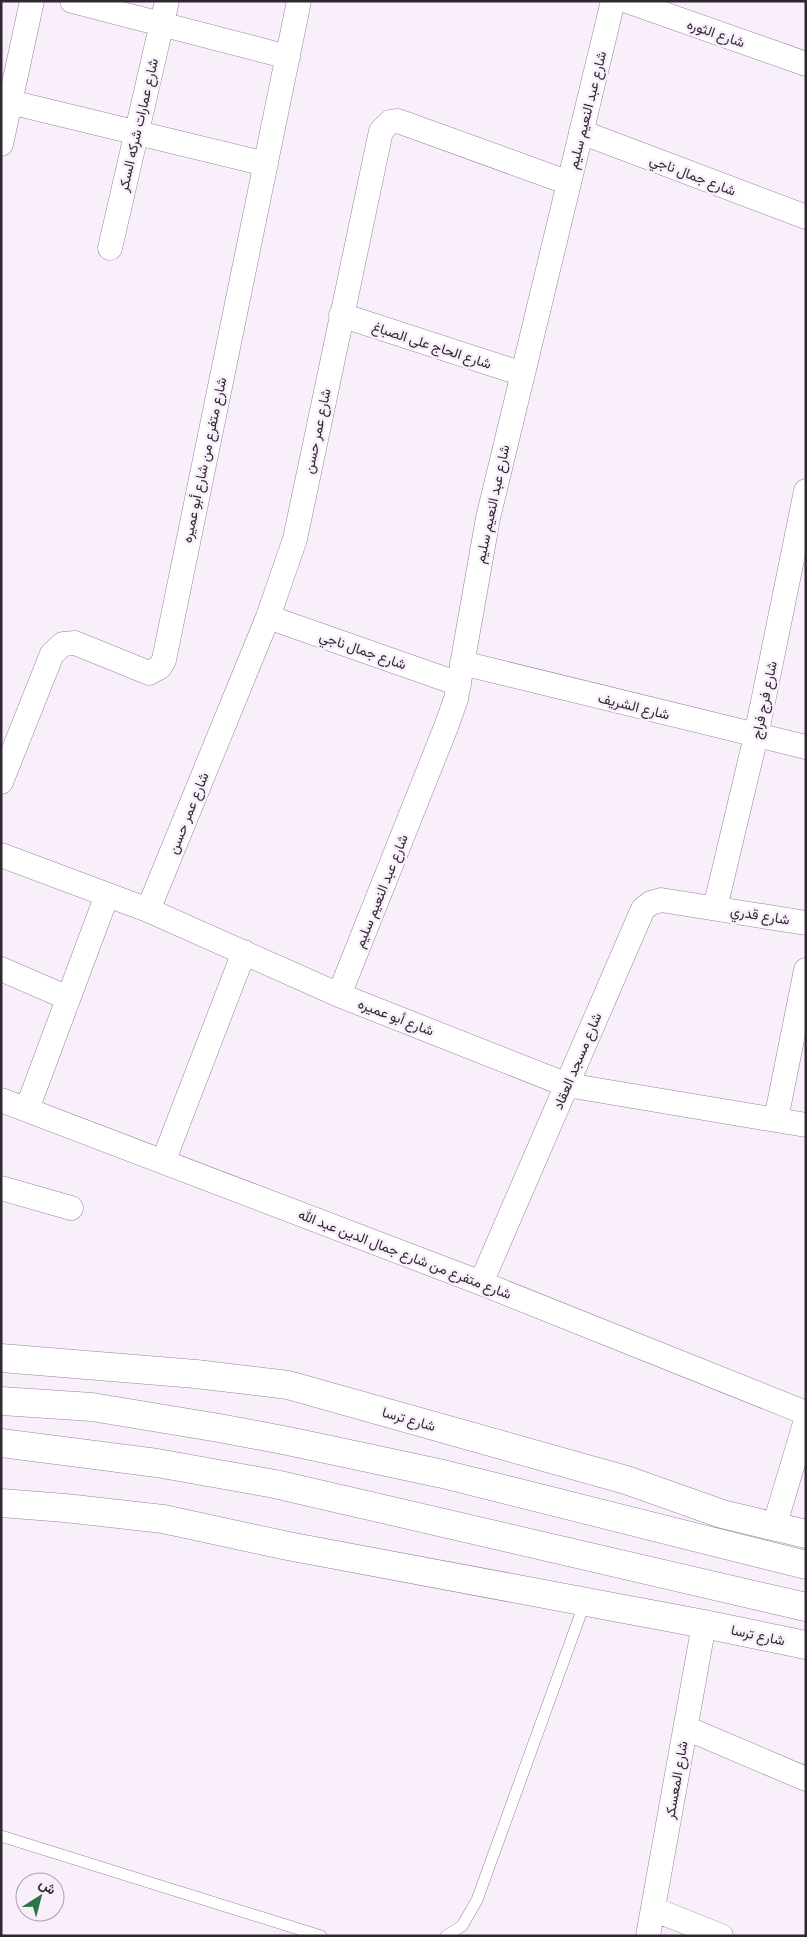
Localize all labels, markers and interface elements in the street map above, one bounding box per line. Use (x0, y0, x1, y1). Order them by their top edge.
street label: شارع الثوره (684, 16, 747, 53)
street label: شارع عبد النعيم سليم (565, 49, 612, 171)
street label: شارع عمارات شركه السكر (115, 57, 164, 195)
street label: شارع جمال ناجي (646, 151, 738, 202)
street label: شارع الحاج على الصباغ (369, 318, 494, 375)
street label: شارع متفرع من شارع أبو عميره (179, 376, 232, 545)
street label: شارع عمر حسن (300, 387, 337, 476)
street label: شارع عبد النعيم سليم (472, 443, 515, 565)
street label: شارع جمال ناجي (316, 628, 408, 676)
street label: شارع فرج فراج (748, 660, 783, 741)
street label: شارع الشريف (596, 689, 671, 726)
street label: شارع عمر حسن (164, 770, 214, 857)
street label: شارع عبد النعيم سليم (351, 832, 414, 951)
street label: شارع قدري (729, 902, 791, 932)
street label: شارع أبو عميره (355, 995, 436, 1042)
street label: شارع مسجد العقاد (549, 1010, 607, 1113)
street label: شارع متفرع من شارع جمال الدين عبد الله (295, 1206, 514, 1305)
street label: شارع ترسا (380, 1404, 437, 1437)
street label: شارع ترسا (729, 1621, 786, 1651)
street label: شارع المعسكر (661, 1740, 694, 1822)
north arrow (15, 1872, 65, 1922)
text: ش (36, 1875, 59, 1899)

